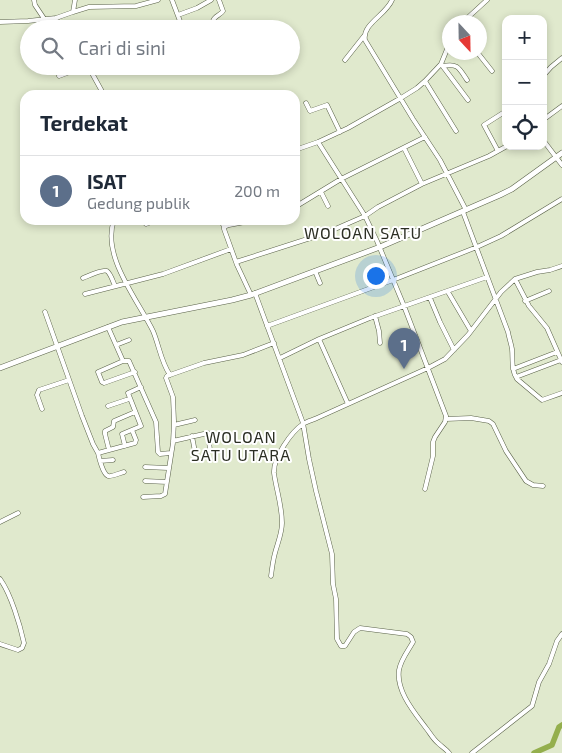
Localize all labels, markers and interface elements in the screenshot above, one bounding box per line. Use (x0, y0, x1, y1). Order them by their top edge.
north arrow (442, 15, 487, 60)
map controls (502, 15, 547, 150)
button: + (502, 15, 547, 60)
search box (20, 20, 300, 75)
icon: search (38, 34, 66, 62)
text: Cari di sini (78, 36, 166, 59)
button: − (502, 60, 547, 105)
button: locate (502, 105, 547, 150)
text: Terdekat (40, 110, 128, 135)
text: ISAT (87, 170, 126, 193)
text: 1 (53, 181, 59, 200)
text: 200 m (234, 181, 280, 200)
text: Gedung publik (87, 193, 190, 212)
district label: WOLOAN SATU (304, 223, 422, 242)
your location (363, 263, 389, 289)
pin: 1 (388, 328, 420, 369)
district label: WOLOAN SATU UTARA (191, 427, 291, 464)

